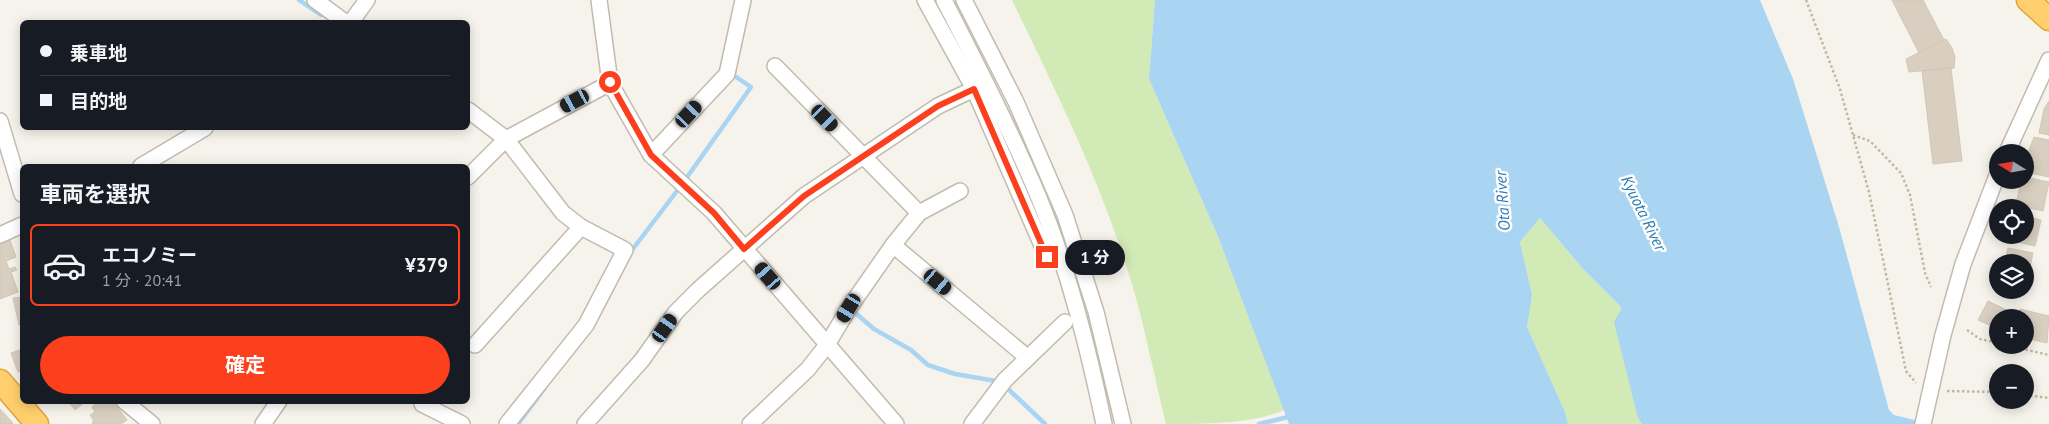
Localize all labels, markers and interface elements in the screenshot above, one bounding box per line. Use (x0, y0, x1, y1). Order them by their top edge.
text: 乗車地 (70, 41, 127, 65)
route start (599, 71, 621, 93)
car (558, 87, 591, 115)
text: 目的地 (70, 89, 127, 113)
car (673, 98, 704, 130)
car (809, 102, 840, 134)
north arrow (1989, 144, 2034, 189)
map controls (1989, 144, 2034, 409)
water label: Ota River (1490, 169, 1514, 232)
water label: Kyuota River (1617, 172, 1672, 255)
text: 車両を選択 (40, 180, 150, 208)
button: locate (1989, 199, 2034, 244)
callout: 1 分 (1064, 240, 1124, 274)
icon: car (42, 243, 87, 288)
text: エコノミー (102, 243, 197, 267)
route end (1036, 246, 1058, 268)
text: 1 分 (1080, 247, 1110, 267)
text: ¥379 (405, 253, 448, 277)
button: layers (1989, 254, 2034, 299)
car (752, 260, 783, 292)
car (921, 267, 954, 297)
text: 1 分 · 20:41 (102, 270, 182, 290)
car (834, 291, 863, 325)
button: + (1989, 309, 2034, 354)
car (650, 311, 679, 345)
button: 確定 (40, 336, 450, 394)
button: − (1989, 364, 2034, 409)

